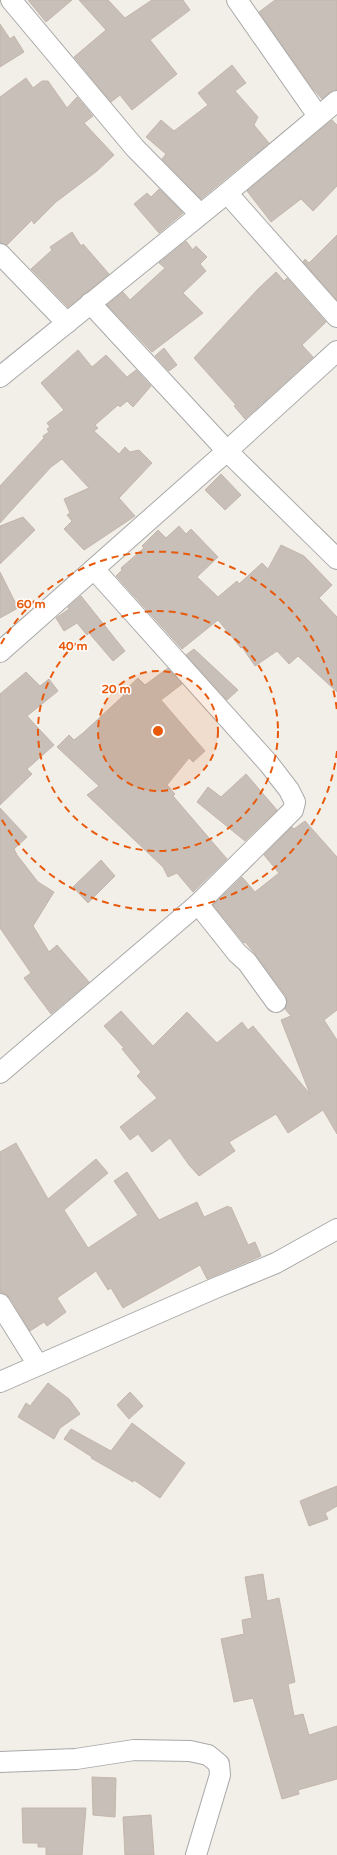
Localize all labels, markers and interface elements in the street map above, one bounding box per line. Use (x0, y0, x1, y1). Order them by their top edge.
text: 60 m (16, 597, 46, 611)
text: 40 m (58, 639, 88, 653)
text: 20 m (101, 682, 131, 696)
centre of rings (151, 724, 165, 738)

